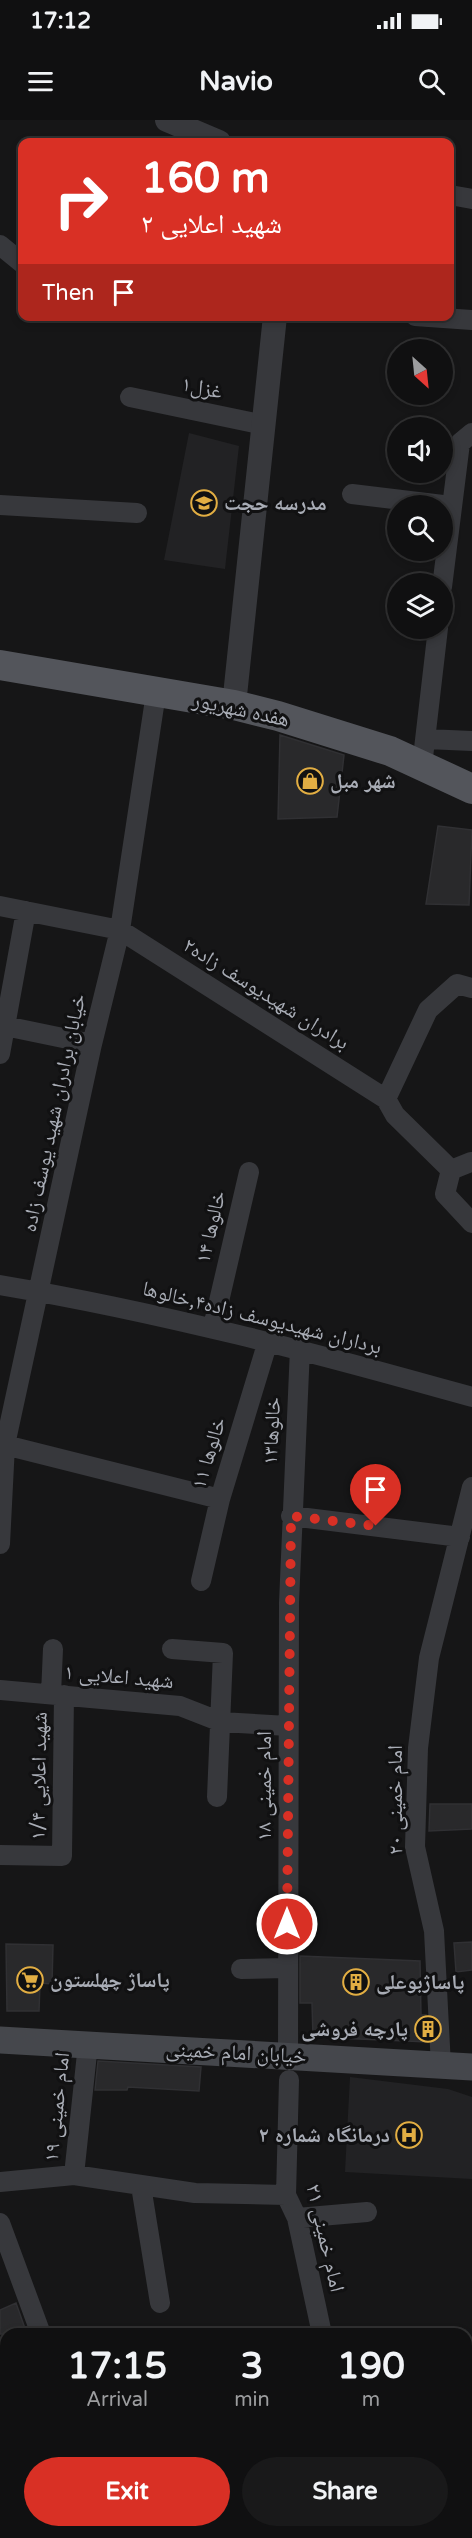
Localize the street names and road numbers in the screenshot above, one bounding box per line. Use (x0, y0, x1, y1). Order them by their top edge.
street label: غزل۱ (179, 372, 225, 405)
street label: هفده شهریور (189, 687, 292, 732)
street label: برادران شهیدیوسف زاده۲ (178, 933, 354, 1055)
street label: خیابان برادران شهید یوسف زاده (17, 992, 91, 1234)
street label: خالوها ۱۴ (191, 1189, 231, 1265)
street label: برداران شهیدیوسف زاده۴,خالوها (140, 1276, 384, 1360)
street label: خالوها۱۳ (258, 1396, 286, 1466)
street label: خالوها ۱۱ (186, 1414, 232, 1492)
street label: شهید اعلایی ۱ (63, 1660, 175, 1694)
street label: شهید اعلایی ۱/۴ (25, 1712, 53, 1840)
street label: امام خمینی ۱۸ (252, 1731, 278, 1841)
street label: امام خمینی ۲۰ (383, 1745, 409, 1855)
street label: خیابان امام خمینی (165, 2037, 307, 2070)
street label: امام خمینی ۱۹ (39, 2051, 76, 2163)
street label: امام خمینی ۲۱ (299, 2182, 350, 2295)

